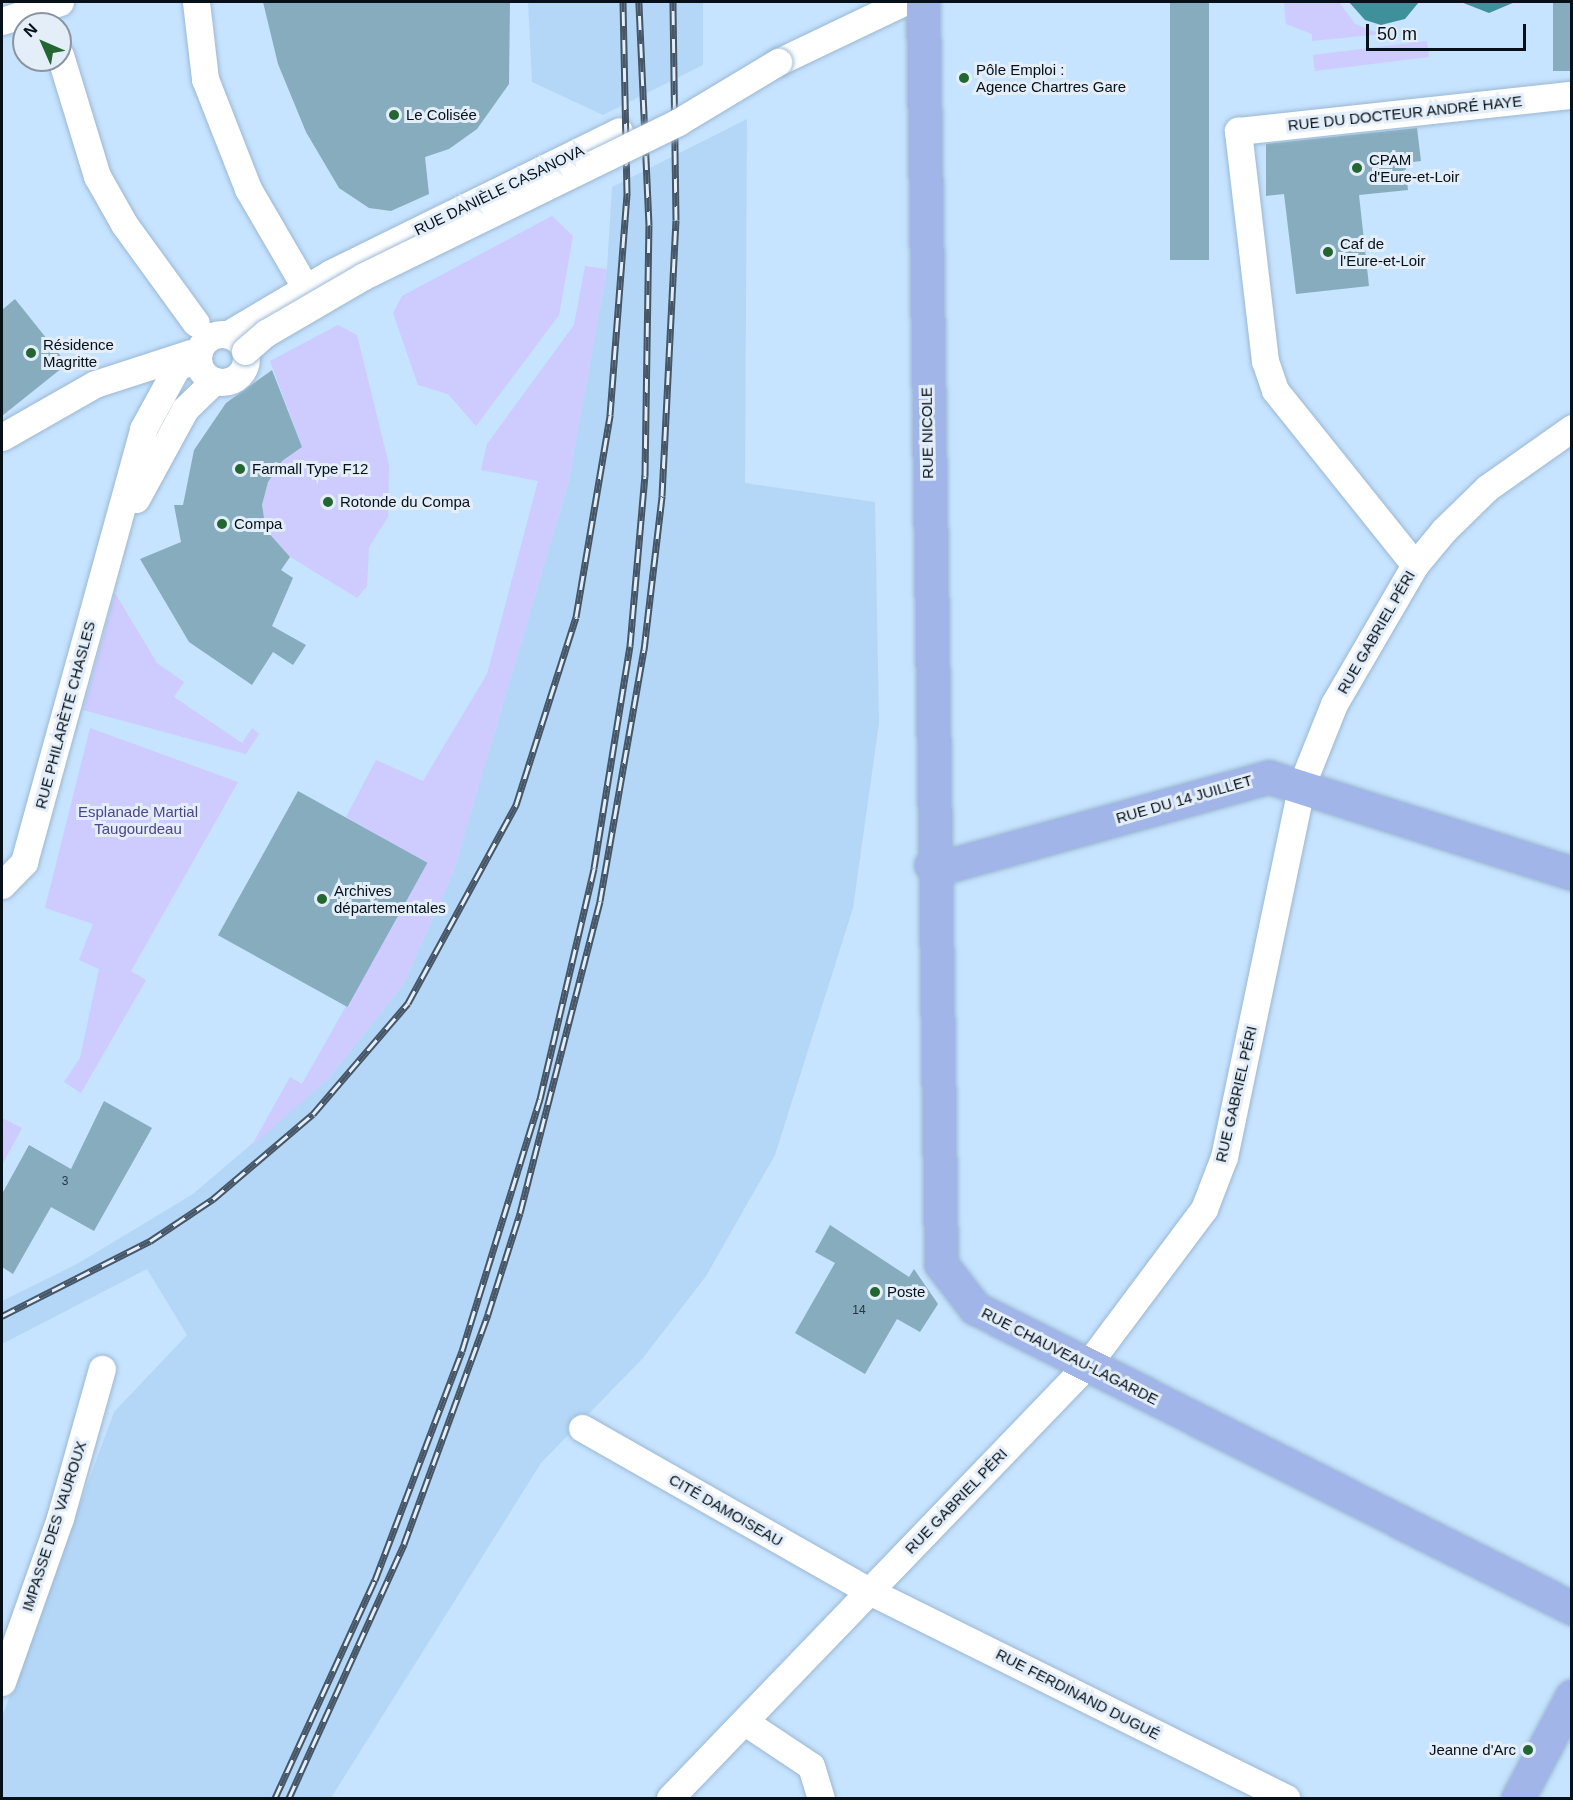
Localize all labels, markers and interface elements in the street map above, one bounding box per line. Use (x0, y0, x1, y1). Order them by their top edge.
north arrow (12, 12, 72, 72)
scale bar (1369, 12, 1530, 50)
text: N (20, 20, 40, 40)
text: 50 m (1377, 24, 1417, 44)
place label: Pôle Emploi : Agence Chartres Gare (976, 60, 1126, 95)
marker: Pôle Emploi : Agence Chartres Gare (957, 71, 971, 85)
street label: RUE DU DOCTEUR ANDRÉ HAYE (1287, 92, 1523, 134)
place label: Le Colisée (406, 106, 477, 124)
marker: Le Colisée (387, 108, 401, 122)
street label: RUE DANIÈLE CASANOVA (411, 141, 587, 239)
place label: CPAM d'Eure-et-Loir (1369, 150, 1459, 185)
marker: CPAM d'Eure-et-Loir (1350, 161, 1364, 175)
place label: Caf de l'Eure-et-Loir (1340, 234, 1425, 269)
marker: Caf de l'Eure-et-Loir (1321, 245, 1335, 259)
place label: Résidence Magritte (43, 335, 114, 370)
marker: Résidence Magritte (24, 346, 38, 360)
street label: RUE NICOLE (917, 387, 937, 479)
place label: Farmall Type F12 (252, 460, 369, 478)
marker: Farmall Type F12 (233, 462, 247, 476)
place label: Rotonde du Compa (340, 493, 470, 511)
marker: Rotonde du Compa (321, 495, 335, 509)
place label: Compa (234, 515, 282, 533)
marker: Compa (215, 517, 229, 531)
street label: RUE GABRIEL PÉRI (1333, 567, 1419, 697)
street label: RUE PHILARÈTE CHASLES (31, 619, 99, 811)
street label: RUE DU 14 JUILLET (1114, 771, 1254, 827)
park label: Esplanade Martial Taugourdeau (78, 802, 198, 837)
place label: Archives départementales (334, 881, 446, 916)
marker: Archives départementales (315, 892, 329, 906)
street label: RUE GABRIEL PÉRI (1211, 1024, 1261, 1164)
house number: 3 (62, 1175, 68, 1189)
place label: Poste (887, 1283, 925, 1301)
marker: Poste (868, 1285, 882, 1299)
house number: 14 (852, 1304, 866, 1318)
street label: RUE CHAUVEAU-LAGARDE (979, 1304, 1161, 1408)
street label: IMPASSE DES VAUROUX (18, 1439, 90, 1613)
street label: RUE GABRIEL PÉRI (901, 1444, 1011, 1558)
street label: CITÉ DAMOISEAU (666, 1470, 786, 1550)
street label: RUE FERDINAND DUGUÉ (993, 1645, 1163, 1743)
place label: Jeanne d'Arc (1429, 1741, 1516, 1759)
marker: Jeanne d'Arc (1521, 1743, 1535, 1757)

